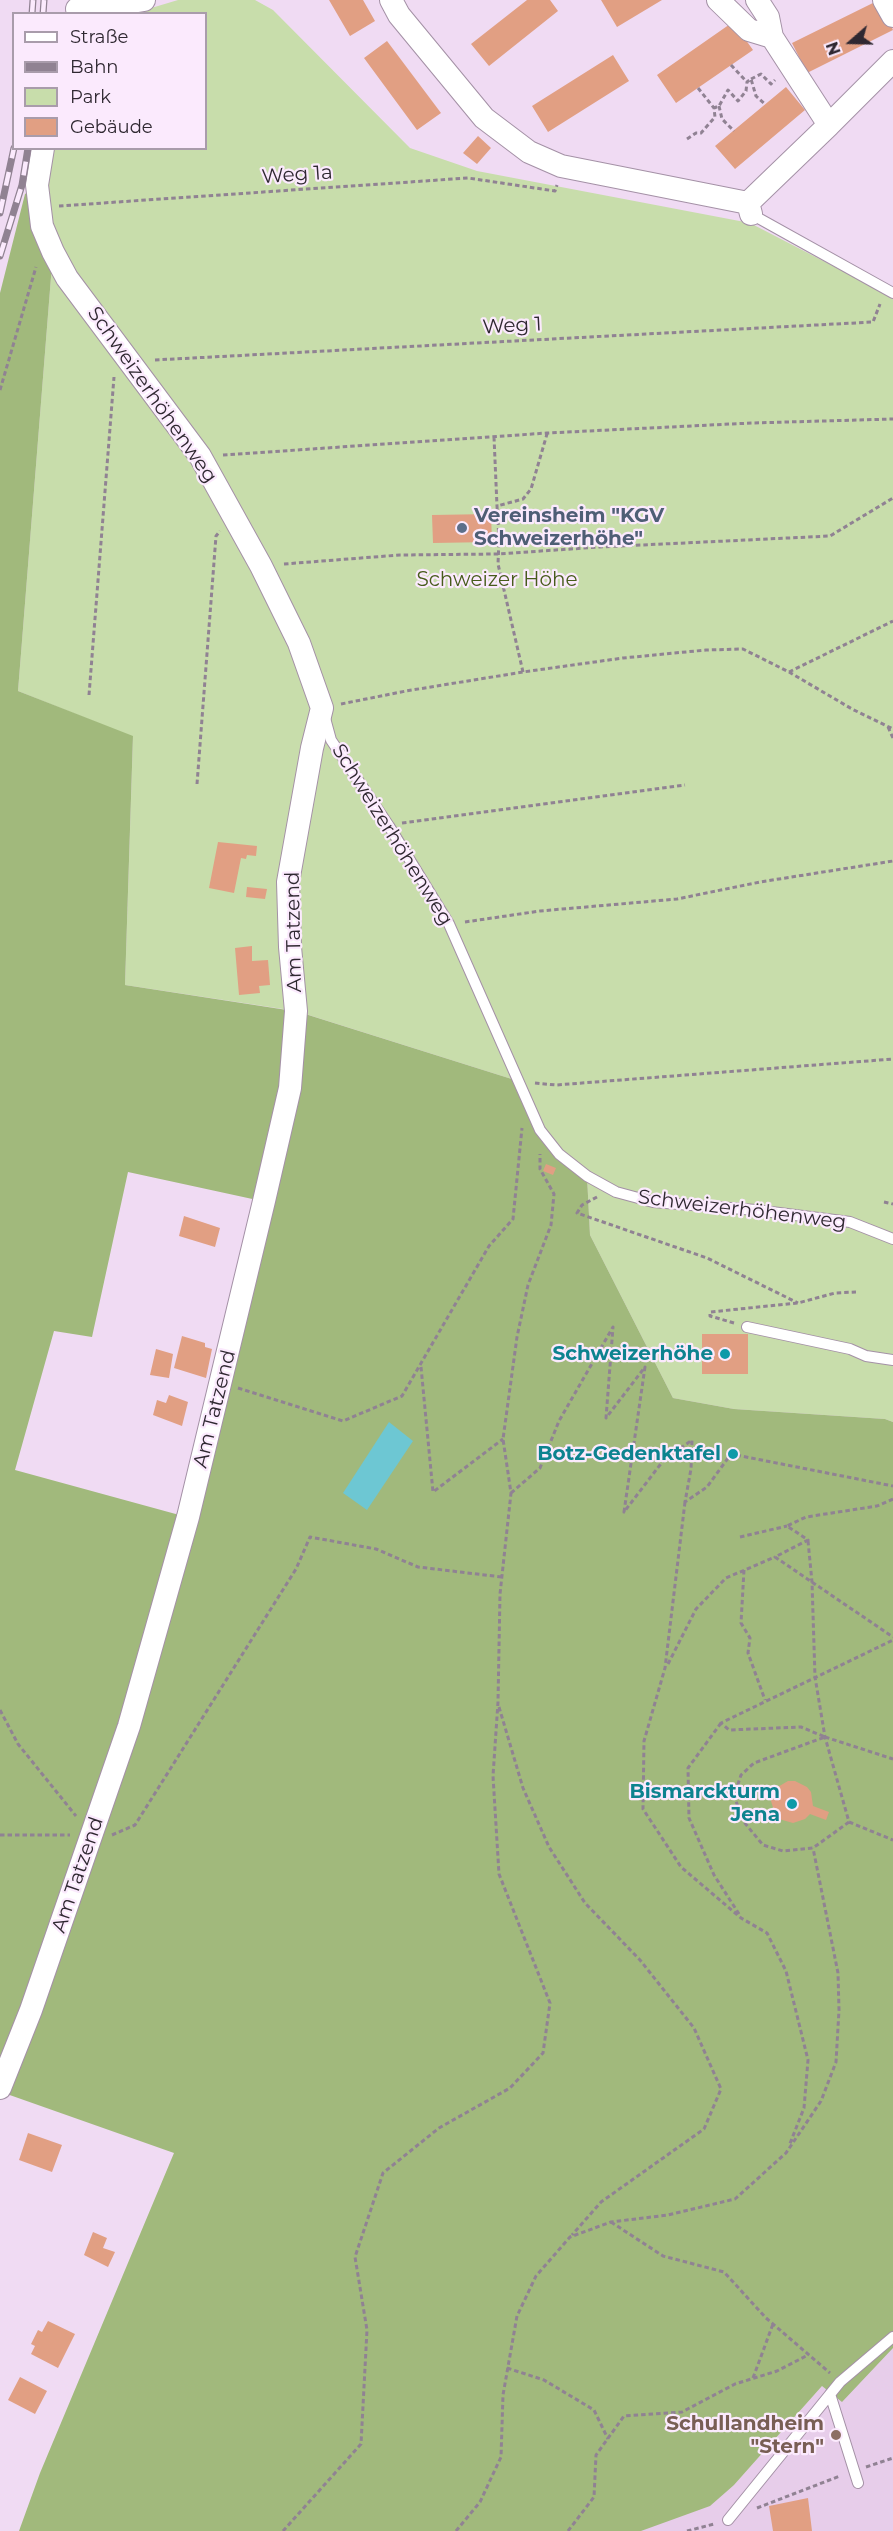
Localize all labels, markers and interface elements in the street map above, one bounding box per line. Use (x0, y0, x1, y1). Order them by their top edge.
legend (12, 12, 207, 150)
north arrow (821, 12, 881, 72)
text: Straße (70, 26, 128, 48)
text: N (822, 39, 845, 58)
text: Bahn (70, 56, 119, 78)
text: Park (70, 86, 111, 108)
text: Gebäude (70, 116, 153, 138)
street label: Weg 1a (261, 161, 333, 189)
street label: Schweizerhöhenweg (82, 302, 222, 488)
street label: Weg 1 (482, 312, 542, 340)
place label: Vereinsheim "KGV Schweizerhöhe" (474, 504, 664, 551)
marker: Vereinsheim "KGV Schweizerhöhe" (455, 521, 469, 535)
park label: Schweizer Höhe (416, 568, 578, 592)
street label: Schweizerhöhenweg (326, 740, 458, 930)
street label: Am Tatzend (281, 871, 307, 993)
street label: Schweizerhöhenweg (637, 1185, 847, 1235)
place label: Schweizerhöhe (552, 1342, 713, 1366)
street label: Am Tatzend (189, 1347, 241, 1471)
marker: Schweizerhöhe (718, 1347, 732, 1361)
place label: Botz-Gedenktafel (537, 1442, 721, 1466)
marker: Botz-Gedenktafel (726, 1447, 740, 1461)
place label: Bismarckturm Jena (629, 1780, 780, 1827)
marker: Bismarckturm Jena (785, 1797, 799, 1811)
street label: Am Tatzend (47, 1814, 109, 1936)
place label: Schullandheim "Stern" (666, 2412, 824, 2459)
marker: Schullandheim "Stern" (829, 2428, 843, 2442)

